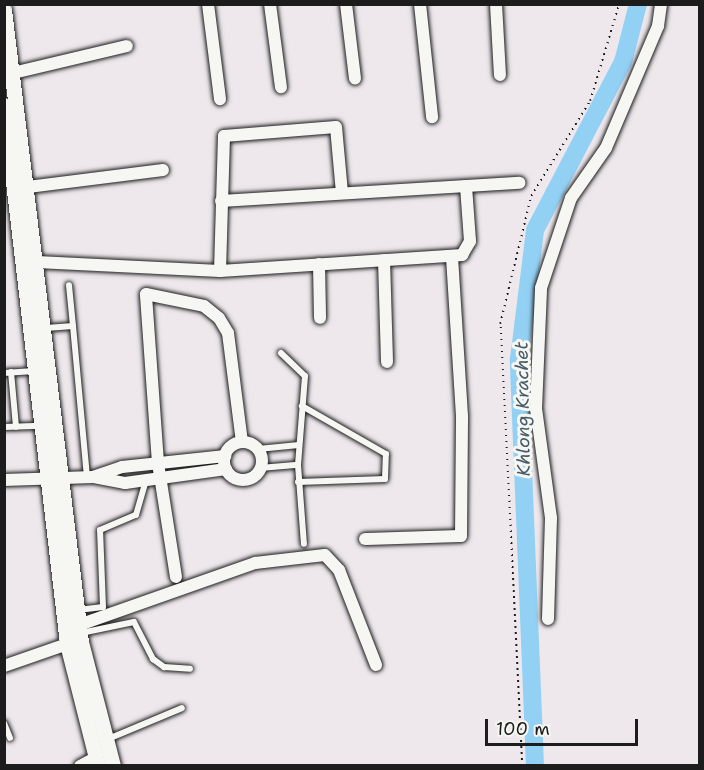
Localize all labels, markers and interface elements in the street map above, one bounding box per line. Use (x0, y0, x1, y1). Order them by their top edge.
water label: Khlong Krachet (511, 342, 535, 476)
scale bar (488, 707, 641, 745)
text: 100 m (496, 717, 550, 741)

